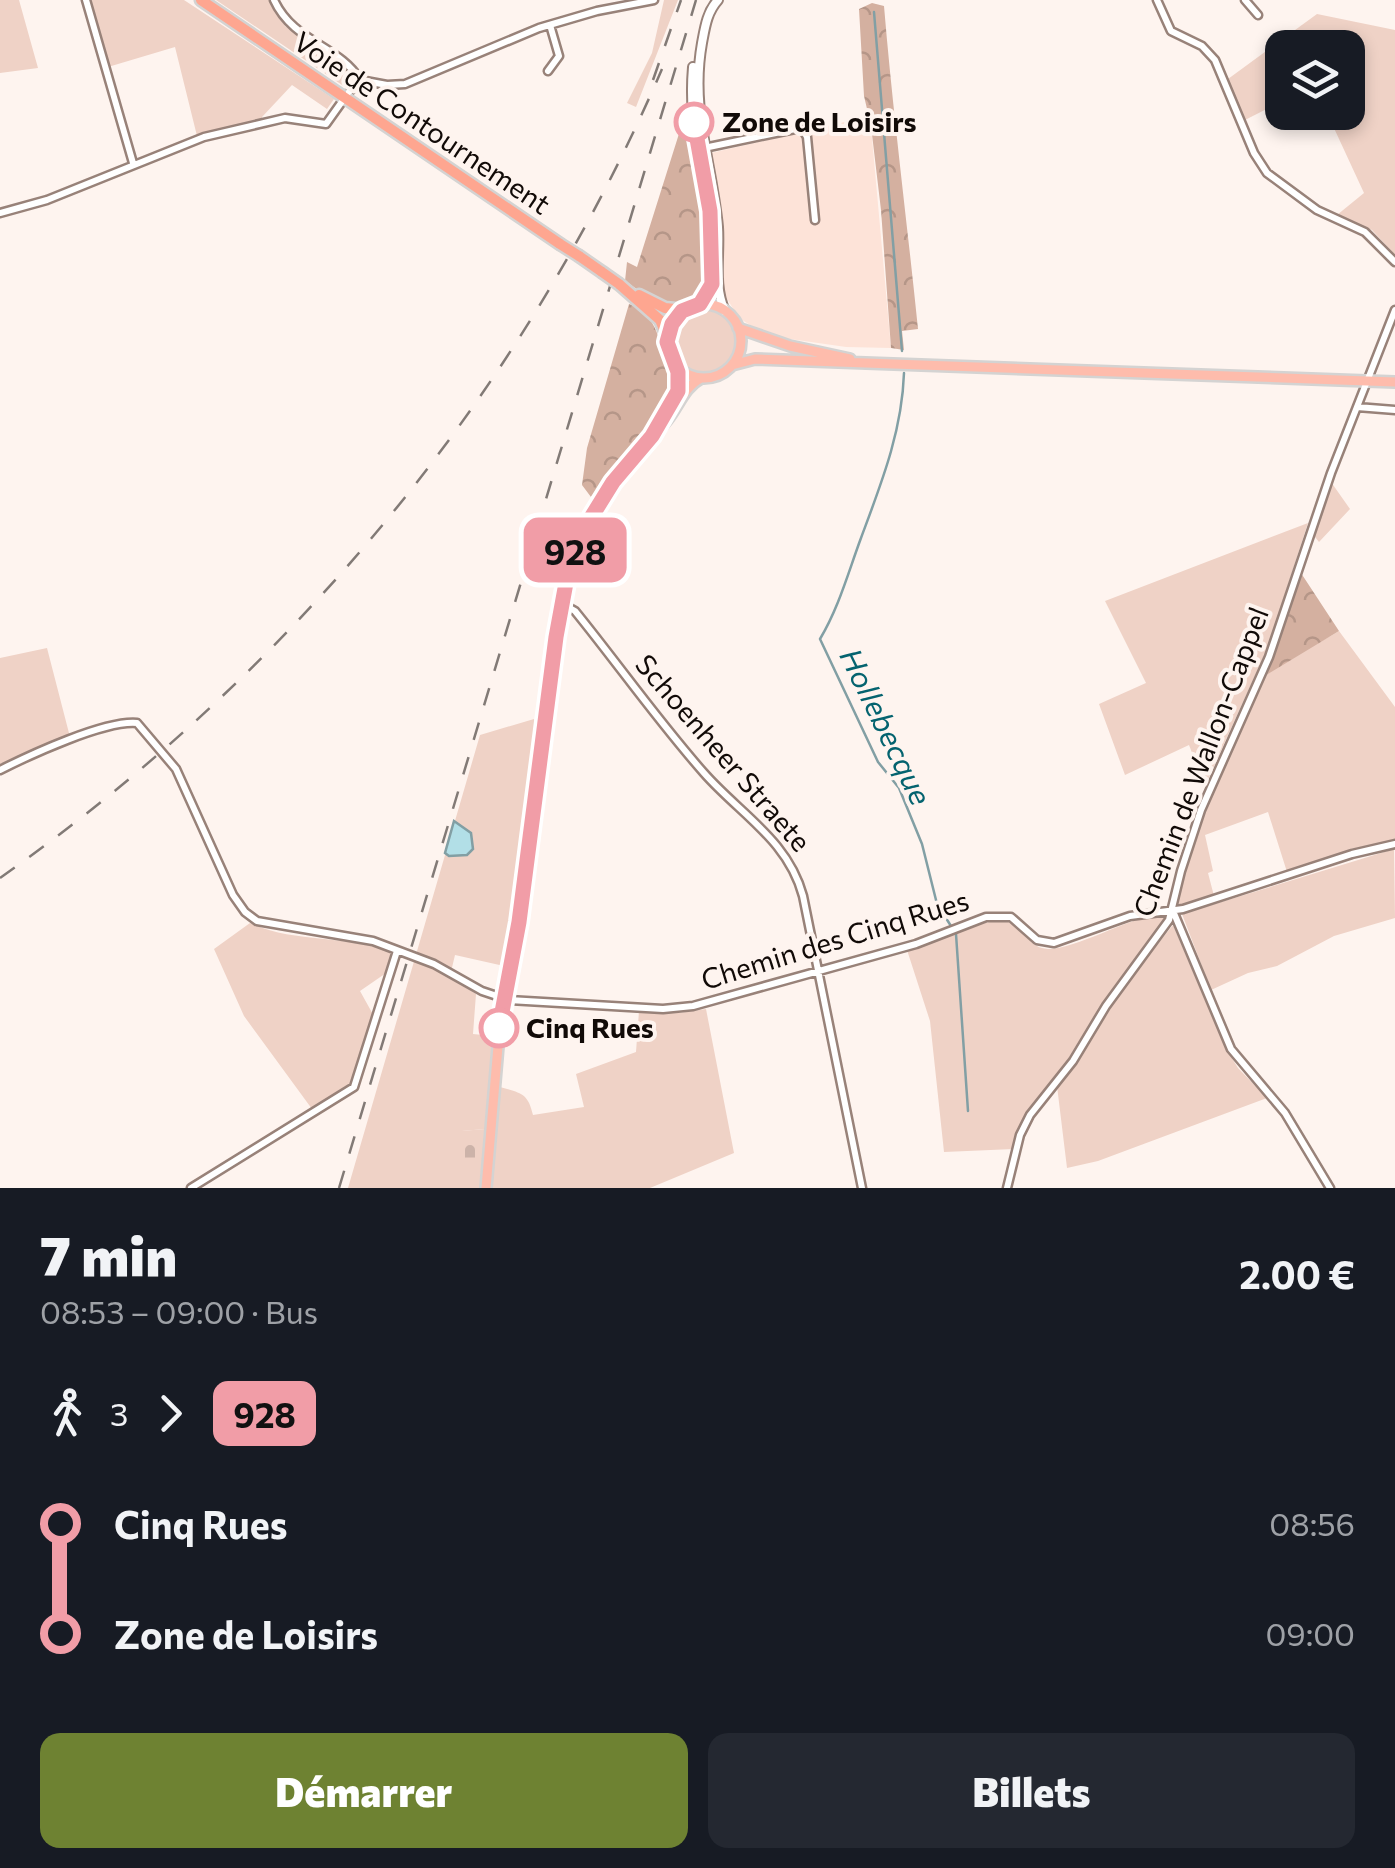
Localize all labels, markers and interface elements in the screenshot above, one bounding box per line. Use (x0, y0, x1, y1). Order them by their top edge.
street label: Voie de Contournement (288, 24, 557, 221)
map controls (1265, 30, 1365, 130)
button: layers (1265, 30, 1365, 130)
marker: Zone de Loisirs (675, 103, 713, 141)
place label: Zone de Loisirs (722, 104, 917, 138)
line badge: 928 (518, 518, 632, 582)
text: 928 (544, 529, 606, 572)
street label: Chemin de Wallon-Cappel (1125, 602, 1275, 921)
water label: Hollebecque (833, 641, 941, 811)
street label: Schoenheer Straete (629, 647, 819, 858)
street label: Chemin des Cinq Rues (697, 882, 973, 996)
marker: Cinq Rues (480, 1009, 518, 1047)
place label: Cinq Rues (526, 1010, 654, 1044)
text: 7 min (40, 1220, 177, 1287)
text: 2.00 € (1239, 1250, 1355, 1297)
text: 08:53 – 09:00 · Bus (40, 1291, 318, 1331)
icon: walk (40, 1386, 95, 1441)
icon: forward (143, 1386, 198, 1441)
text: 928 (233, 1392, 296, 1435)
text: 3 (110, 1393, 128, 1433)
text: Cinq Rues (114, 1500, 287, 1547)
text: 08:56 (1269, 1503, 1355, 1543)
text: Zone de Loisirs (114, 1610, 378, 1657)
text: 09:00 (1265, 1613, 1355, 1653)
button: Démarrer (40, 1733, 688, 1848)
button: Billets (708, 1733, 1355, 1848)

